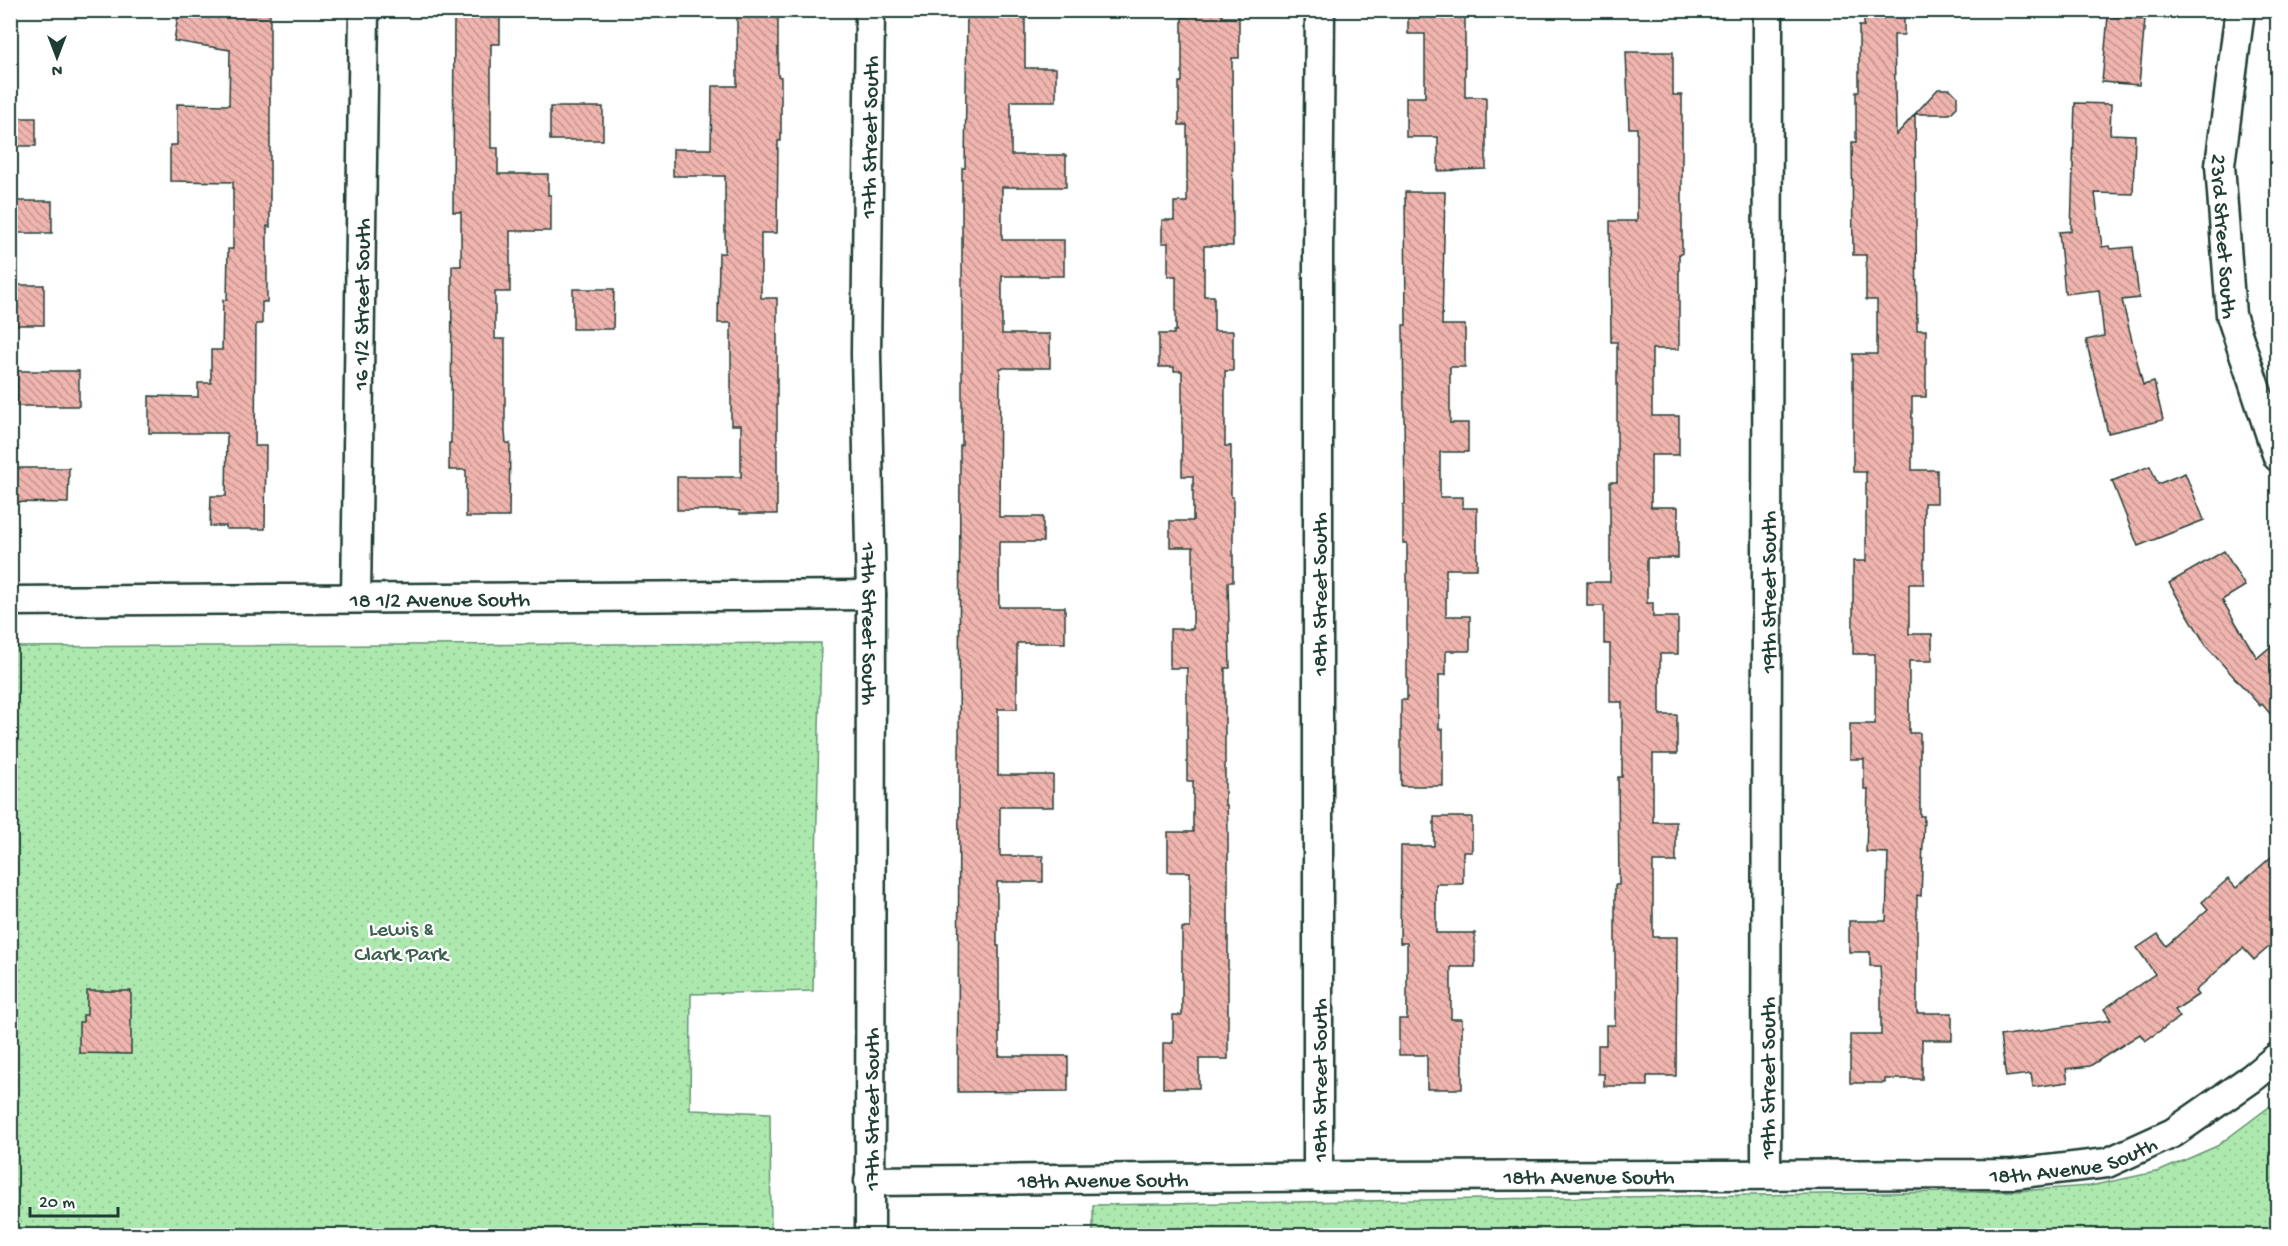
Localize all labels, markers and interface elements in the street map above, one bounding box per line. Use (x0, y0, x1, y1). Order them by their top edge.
north arrow (27, 27, 87, 87)
street label: 17th Street South (858, 55, 886, 220)
text: N (51, 59, 62, 78)
street label: 23rd Street South (2203, 152, 2240, 320)
street label: 16 1/2 Street South (350, 218, 378, 391)
street label: 19th Street South (1758, 510, 1784, 674)
street label: 18th Street South (1309, 512, 1335, 677)
street label: 17th Street South (853, 541, 880, 706)
street label: 18 1/2 Avenue South (349, 588, 531, 616)
park label: Lewis & Clark Park (354, 918, 450, 969)
street label: 19th Street South (1757, 996, 1783, 1160)
street label: 18th Street South (1309, 998, 1335, 1163)
street label: 17th Street South (861, 1027, 887, 1191)
street label: 18th Avenue South (1988, 1133, 2162, 1192)
street label: 18th Avenue South (1502, 1166, 1675, 1193)
street label: 18th Avenue South (1016, 1169, 1189, 1196)
scale bar (30, 1180, 118, 1218)
text: 20 m (39, 1193, 75, 1214)

